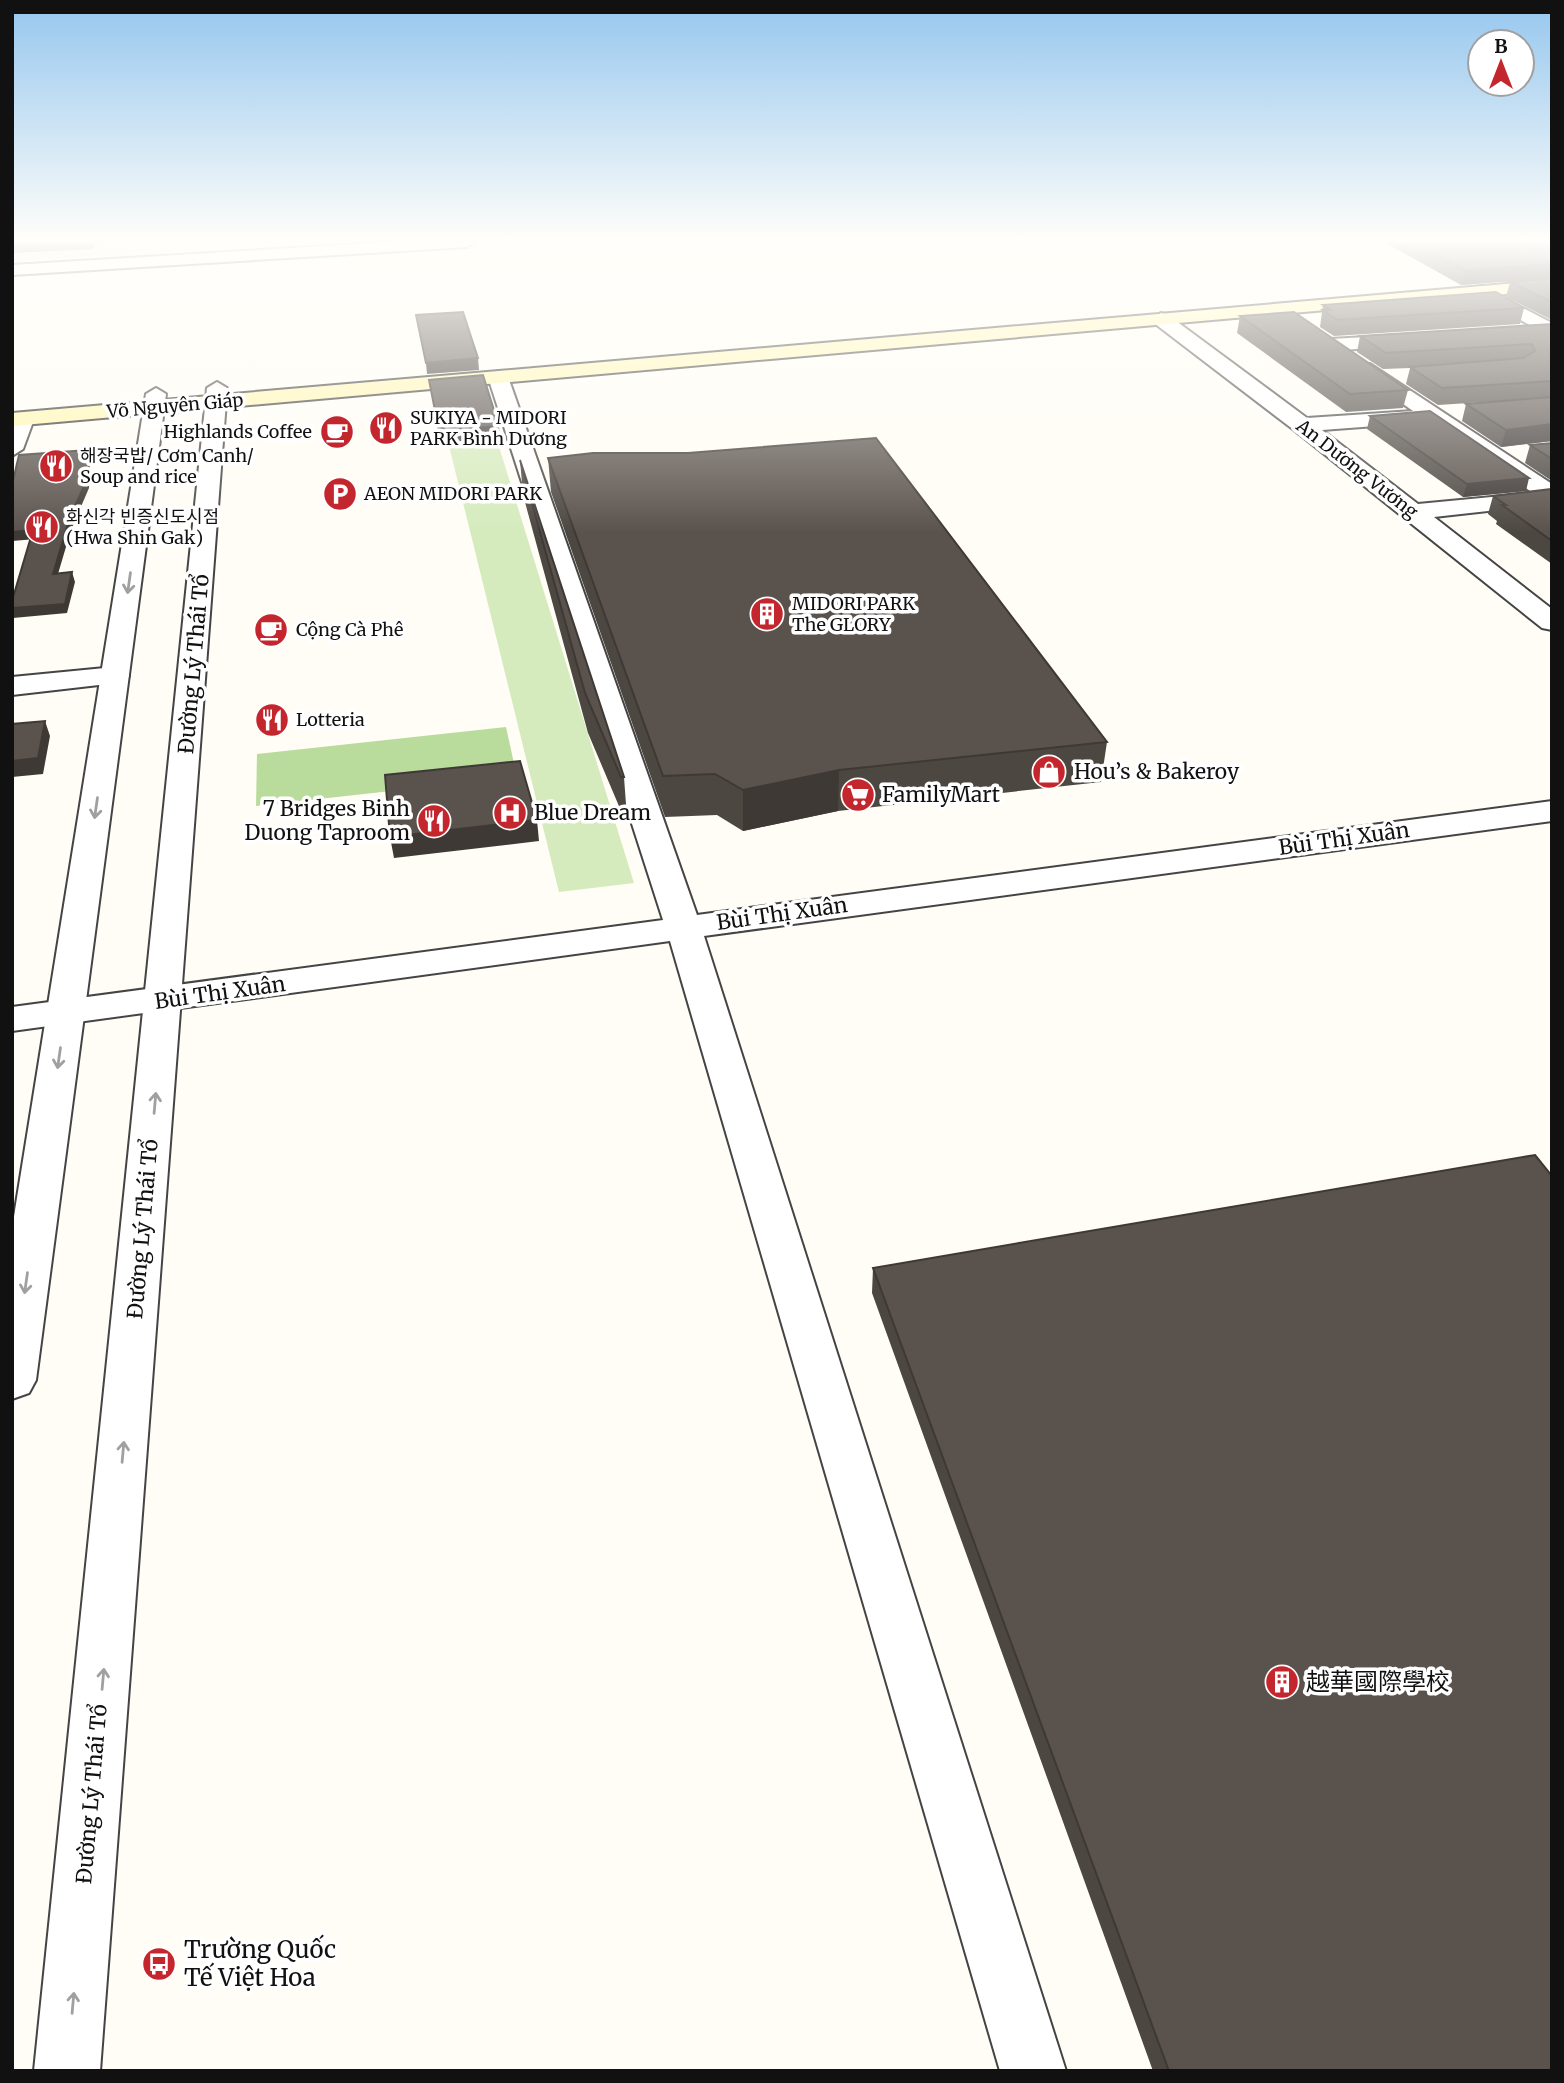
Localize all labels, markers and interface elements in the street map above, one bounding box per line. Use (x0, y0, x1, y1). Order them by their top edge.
north arrow (1466, 28, 1536, 98)
text: B (1494, 34, 1508, 58)
street label: Võ Nguyên Giáp (105, 388, 244, 423)
place label: SUKIYA - MIDORI PARK Bình Dương (410, 406, 567, 450)
restaurant icon: SUKIYA - MIDORI PARK Bình Dương (367, 409, 405, 447)
cafe icon: Highlands Coffee (318, 413, 356, 451)
street label: An Dương Vương (1291, 413, 1423, 523)
place label: Highlands Coffee (164, 420, 312, 443)
place label: 해장국밥/ Cơm Canh/ Soup and rice (80, 444, 254, 488)
restaurant icon: 해장국밥/ Cơm Canh/ Soup and rice (37, 447, 75, 485)
parking icon: AEON MIDORI PARK (321, 475, 359, 513)
place label: AEON MIDORI PARK (363, 482, 542, 505)
place label: 화신각 빈증신도시점 (Hwa Shin Gak) (66, 505, 219, 549)
restaurant icon: 화신각 빈증신도시점 (Hwa Shin Gak) (23, 508, 61, 546)
one-way arrow (122, 571, 135, 594)
street label: Đường Lý Thái Tổ (171, 573, 215, 755)
place label: MIDORI PARK The GLORY (792, 592, 915, 636)
building icon: MIDORI PARK The GLORY (748, 595, 786, 633)
cafe icon: Cộng Cà Phê (252, 611, 290, 649)
place label: Cộng Cà Phê (296, 618, 403, 641)
restaurant icon: Lotteria (253, 701, 291, 739)
place label: Lotteria (296, 708, 365, 731)
shop icon: Hou’s & Bakeroy (1030, 753, 1068, 791)
place label: Hou’s & Bakeroy (1074, 758, 1240, 785)
supermarket icon: FamilyMart (839, 776, 877, 814)
place label: FamilyMart (882, 781, 1000, 808)
hospital icon: Blue Dream (491, 794, 529, 832)
place label: 7 Bridges Binh Duong Taproom (244, 795, 410, 846)
one-way arrow (89, 796, 102, 819)
place label: Blue Dream (534, 799, 651, 826)
restaurant icon: 7 Bridges Binh Duong Taproom (415, 802, 453, 840)
street label: Bùi Thị Xuân (1277, 816, 1411, 861)
street label: Bùi Thị Xuân (715, 891, 849, 936)
street label: Bùi Thị Xuân (153, 970, 287, 1015)
one-way arrow (53, 1046, 66, 1069)
one-way arrow (148, 1093, 161, 1115)
street label: Đường Lý Thái Tổ (120, 1138, 164, 1320)
one-way arrow (20, 1271, 33, 1294)
one-way arrow (117, 1441, 130, 1464)
building icon: 越華國際學校 (1263, 1663, 1301, 1701)
place label: 越華國際學校 (1306, 1666, 1450, 1697)
one-way arrow (97, 1668, 110, 1690)
street label: Đường Lý Thái Tổ (69, 1703, 113, 1885)
place label: Trường Quốc Tế Việt Hoa (184, 1934, 336, 1993)
bus stop icon: Trường Quốc Tế Việt Hoa (140, 1945, 178, 1983)
one-way arrow (67, 1992, 80, 2015)

